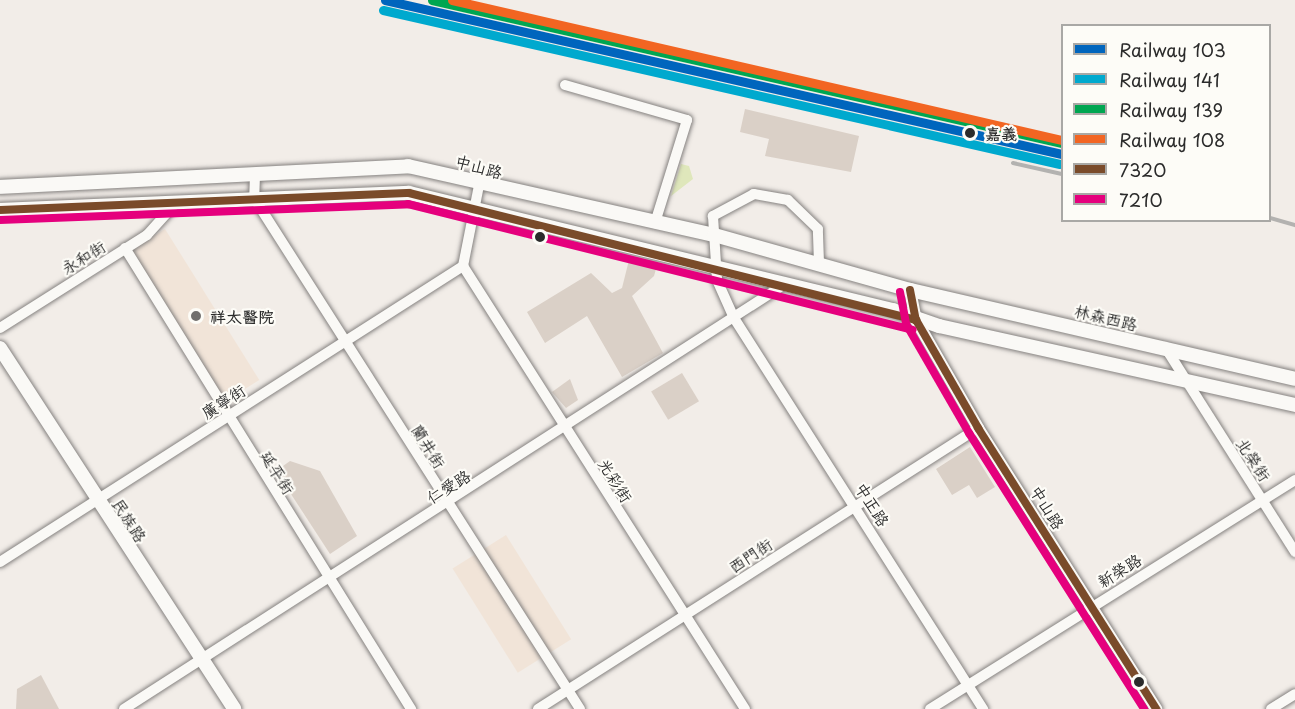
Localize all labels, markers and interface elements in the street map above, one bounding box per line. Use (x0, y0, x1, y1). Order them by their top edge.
legend (1061, 24, 1271, 222)
text: Railway 103 (1119, 36, 1226, 63)
text: Railway 141 (1119, 66, 1220, 93)
text: Railway 139 (1119, 96, 1223, 123)
marker: 嘉義 (960, 123, 980, 143)
place label: 嘉義 (985, 123, 1017, 143)
text: Railway 108 (1119, 126, 1225, 153)
street label: 中山路 (453, 151, 505, 181)
text: 7320 (1119, 156, 1166, 183)
text: 7210 (1119, 186, 1163, 213)
unlabelled marker (534, 231, 546, 243)
street label: 永和街 (58, 236, 108, 278)
street label: 林森西路 (1073, 300, 1139, 334)
place label: 祥太醫院 (210, 306, 274, 326)
marker: 祥太醫院 (187, 307, 205, 325)
street label: 廣寧街 (198, 380, 248, 422)
street label: 蘭井街 (408, 421, 450, 471)
street label: 北榮街 (1233, 434, 1275, 484)
street label: 延平街 (257, 447, 299, 497)
street label: 光彩街 (595, 455, 637, 505)
street label: 仁愛路 (423, 465, 473, 507)
street label: 中正路 (852, 479, 894, 529)
street label: 中山路 (1027, 482, 1069, 532)
street label: 民族路 (109, 495, 151, 545)
street label: 西門街 (725, 534, 775, 576)
street label: 新榮路 (1094, 549, 1144, 591)
unlabelled marker (1133, 676, 1145, 688)

